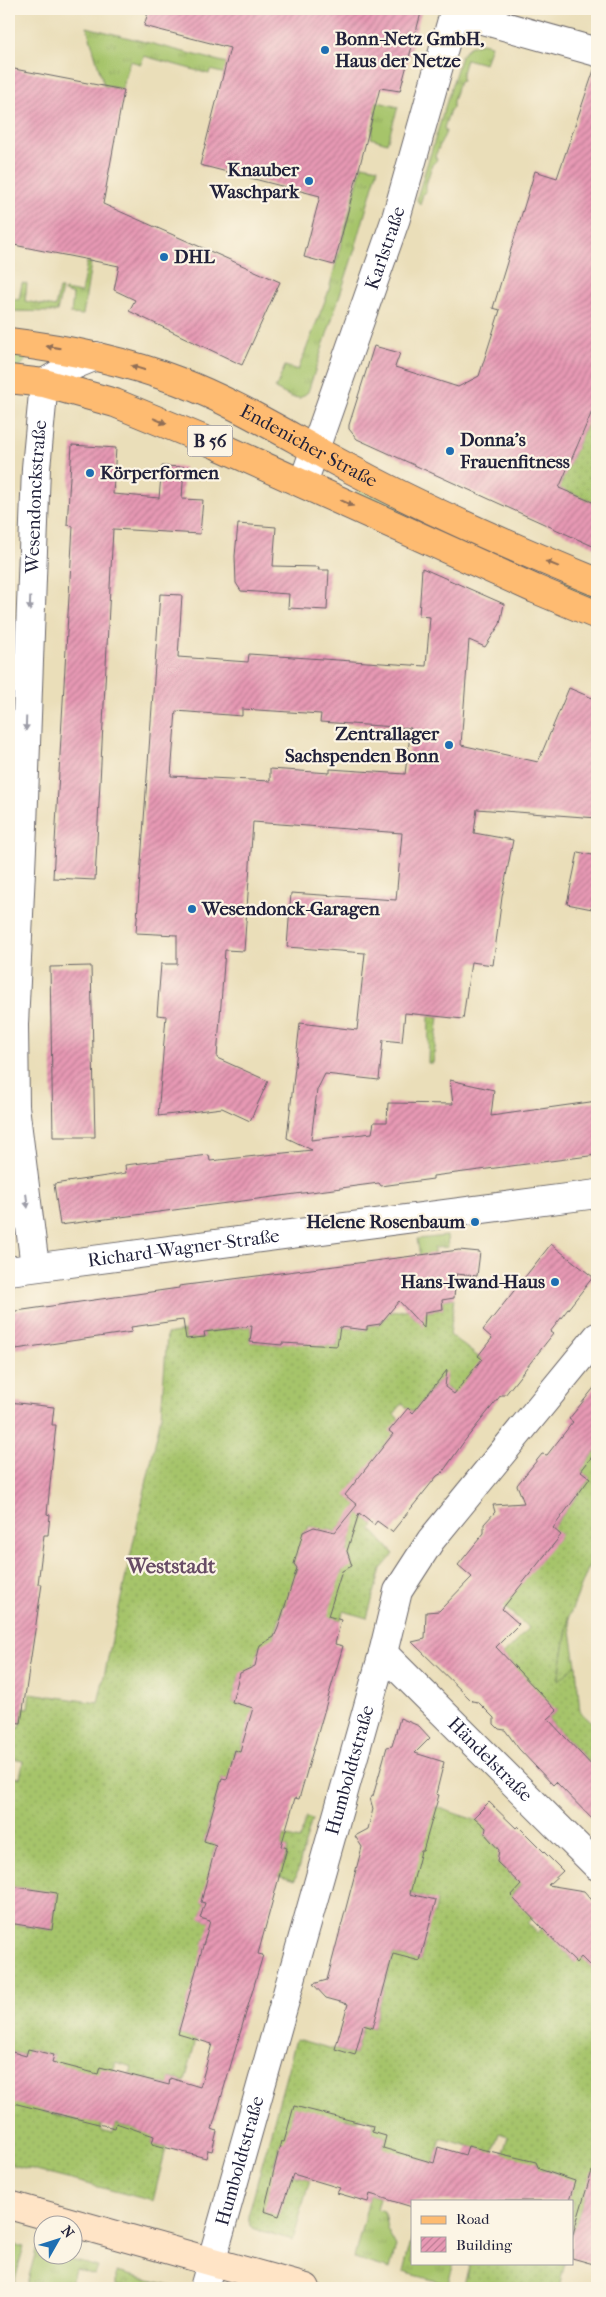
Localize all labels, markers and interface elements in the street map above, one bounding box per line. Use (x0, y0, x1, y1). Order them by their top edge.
place label: Bonn-Netz GmbH, Haus der Netze (335, 28, 484, 72)
marker: Bonn-Netz GmbH, Haus der Netze (319, 44, 331, 56)
place label: Knauber Waschpark (209, 159, 300, 203)
marker: Knauber Waschpark (303, 175, 315, 187)
street label: Karlstraße (361, 204, 410, 293)
place label: DHL (174, 246, 215, 268)
marker: DHL (158, 251, 170, 263)
one-way arrow (44, 343, 60, 351)
one-way arrow (130, 363, 145, 371)
street label: Endenicher Straße (237, 400, 381, 492)
one-way arrow (153, 417, 168, 425)
street label: Wesendonckstraße (21, 419, 51, 575)
road number: B 56 (188, 426, 232, 456)
place label: Donna's Frauenfitness (459, 429, 570, 473)
marker: Donna's Frauenfitness (444, 445, 456, 457)
place label: Körperformen (100, 462, 220, 484)
marker: Körperformen (84, 467, 96, 479)
one-way arrow (340, 499, 354, 507)
one-way arrow (545, 559, 559, 567)
one-way arrow (26, 596, 34, 612)
one-way arrow (22, 716, 30, 732)
place label: Zentrallager Sachspenden Bonn (285, 723, 440, 767)
marker: Zentrallager Sachspenden Bonn (443, 739, 455, 751)
place label: Wesendonck-Garagen (201, 898, 381, 920)
marker: Wesendonck-Garagen (186, 903, 198, 915)
one-way arrow (23, 1193, 31, 1209)
place label: Helene Rosenbaum (306, 1211, 465, 1233)
marker: Helene Rosenbaum (469, 1216, 481, 1228)
street label: Richard-Wagner-Straße (86, 1225, 281, 1272)
place label: Hans-Iwand-Haus (401, 1271, 545, 1293)
marker: Hans-Iwand-Haus (549, 1276, 561, 1288)
district label: Weststadt (126, 1554, 216, 1578)
street label: Humboldtstraße (321, 1703, 379, 1837)
street label: Händelstraße (443, 1713, 537, 1806)
street label: Humboldtstraße (211, 2094, 269, 2228)
legend (411, 2200, 574, 2264)
text: Road (456, 2210, 490, 2228)
north arrow (32, 2214, 82, 2264)
text: N (58, 2223, 78, 2242)
text: Building (456, 2236, 513, 2254)

